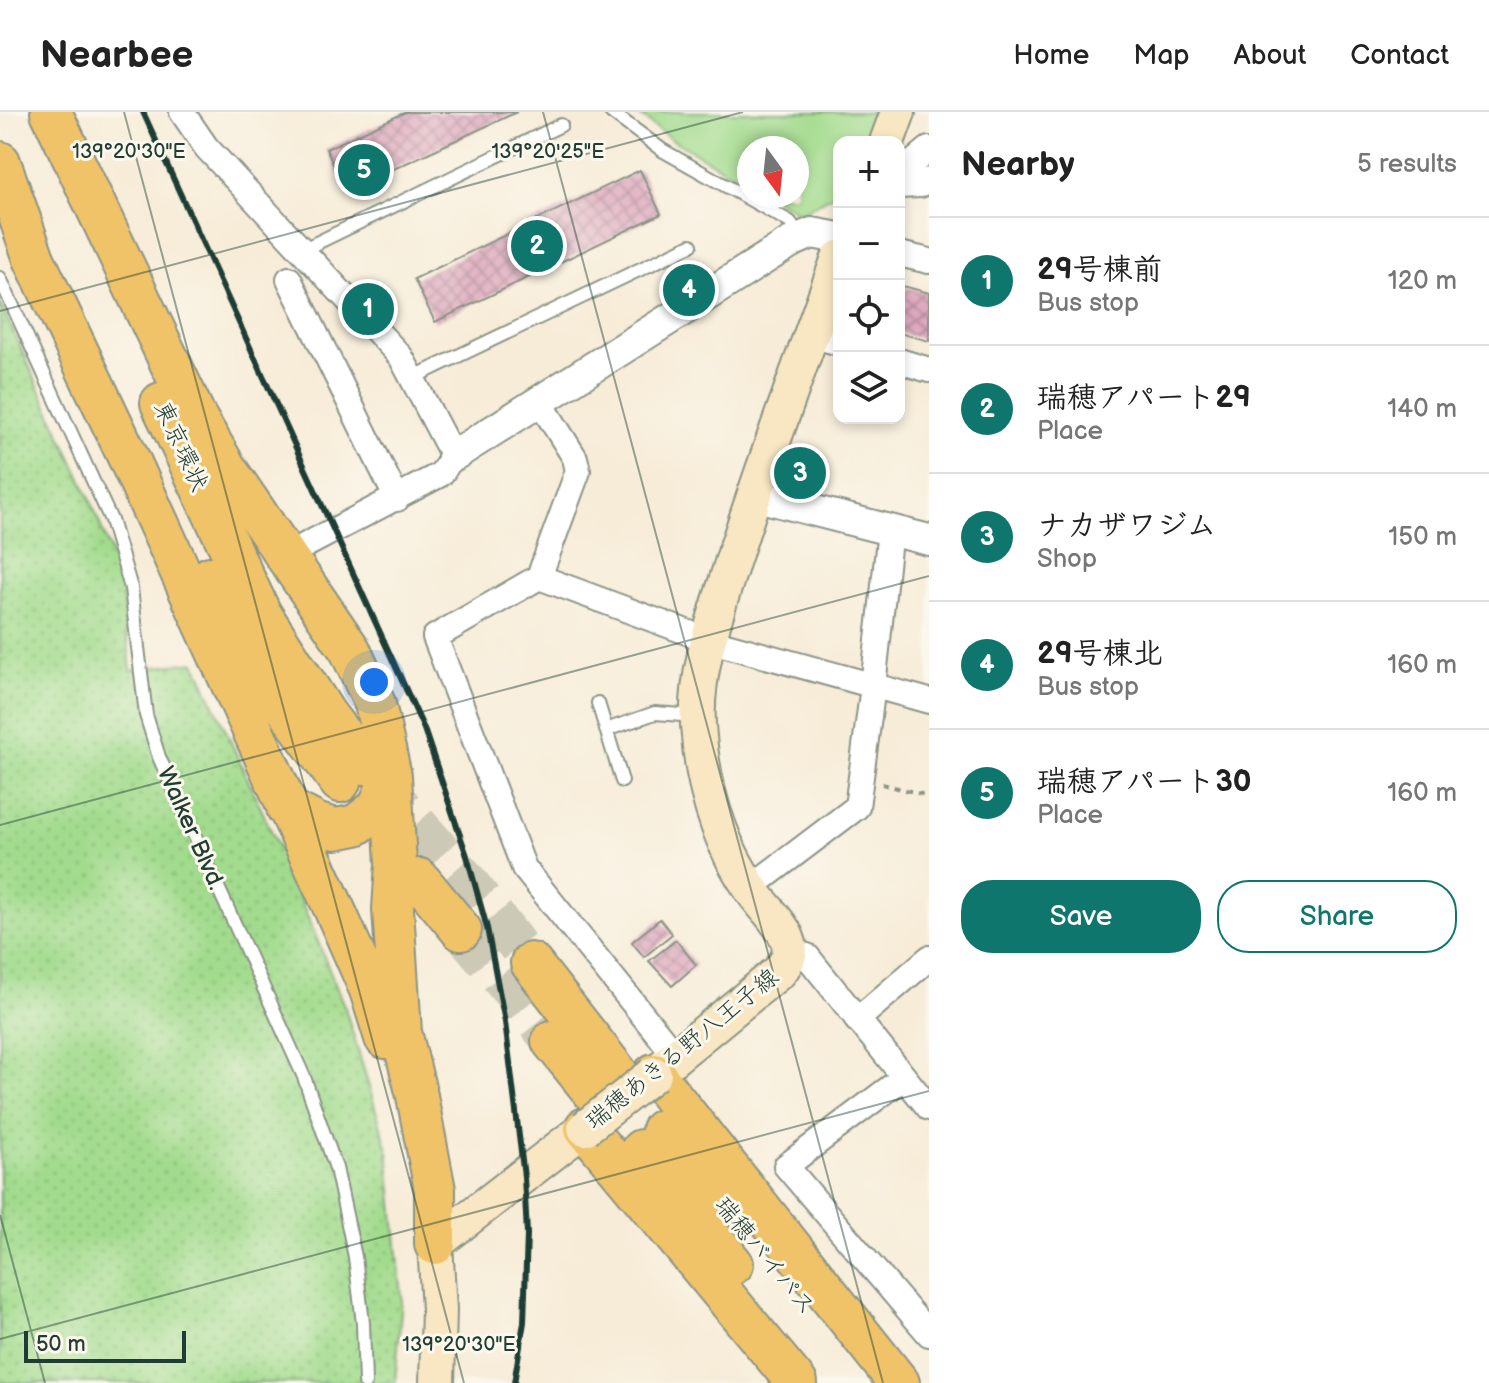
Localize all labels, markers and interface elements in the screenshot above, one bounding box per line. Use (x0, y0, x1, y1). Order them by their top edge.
text: Nearbee (40, 33, 193, 78)
text: Home (1013, 39, 1089, 72)
text: Map (1133, 39, 1190, 72)
text: About (1234, 39, 1306, 72)
text: Contact (1350, 39, 1449, 72)
north arrow (737, 136, 809, 208)
map controls (833, 136, 905, 424)
button: + (833, 136, 905, 208)
text: 139°20'30"E (72, 140, 186, 164)
pin: 5 (338, 140, 390, 200)
text: 139°20'25"E (492, 140, 604, 164)
text: Nearby (961, 144, 1075, 185)
text: 5 results (1357, 149, 1457, 180)
button: − (833, 208, 905, 280)
pin: 2 (511, 216, 563, 276)
text: 29号棟前 (1037, 252, 1163, 288)
pin: 4 (663, 260, 715, 320)
text: 1 (982, 266, 992, 297)
text: 120 m (1388, 266, 1457, 297)
pin: 1 (342, 279, 394, 339)
button: locate (833, 280, 905, 352)
text: Bus stop (1037, 288, 1139, 319)
button: layers (833, 352, 905, 424)
text: 瑞穂アパート29 (1037, 380, 1251, 416)
text: 2 (979, 394, 995, 425)
text: 140 m (1387, 394, 1457, 425)
street label: 東京環状 (148, 396, 214, 496)
text: Place (1037, 416, 1103, 447)
pin: 3 (774, 443, 826, 503)
text: ナカザワジム (1037, 508, 1216, 544)
text: 3 (979, 522, 995, 553)
text: 150 m (1388, 522, 1457, 553)
text: Shop (1037, 544, 1097, 575)
text: 29号棟北 (1037, 636, 1163, 672)
text: 4 (979, 650, 995, 681)
text: 160 m (1387, 650, 1457, 681)
your location (354, 662, 394, 702)
text: Bus stop (1037, 672, 1139, 703)
street label: Walker Blvd. (151, 762, 231, 894)
text: 瑞穂アパート30 (1037, 764, 1251, 800)
text: 5 (979, 778, 995, 809)
text: 160 m (1387, 778, 1457, 809)
text: Place (1037, 800, 1103, 831)
button: Save (961, 880, 1201, 953)
button: Share (1217, 880, 1457, 953)
street label: 瑞穂あきる野八王子線 (580, 962, 784, 1136)
street label: 瑞穂バイパス (709, 1191, 821, 1321)
scale bar (24, 1327, 186, 1363)
text: 50 m (36, 1331, 86, 1358)
text: 139°20'30"E (402, 1333, 516, 1357)

